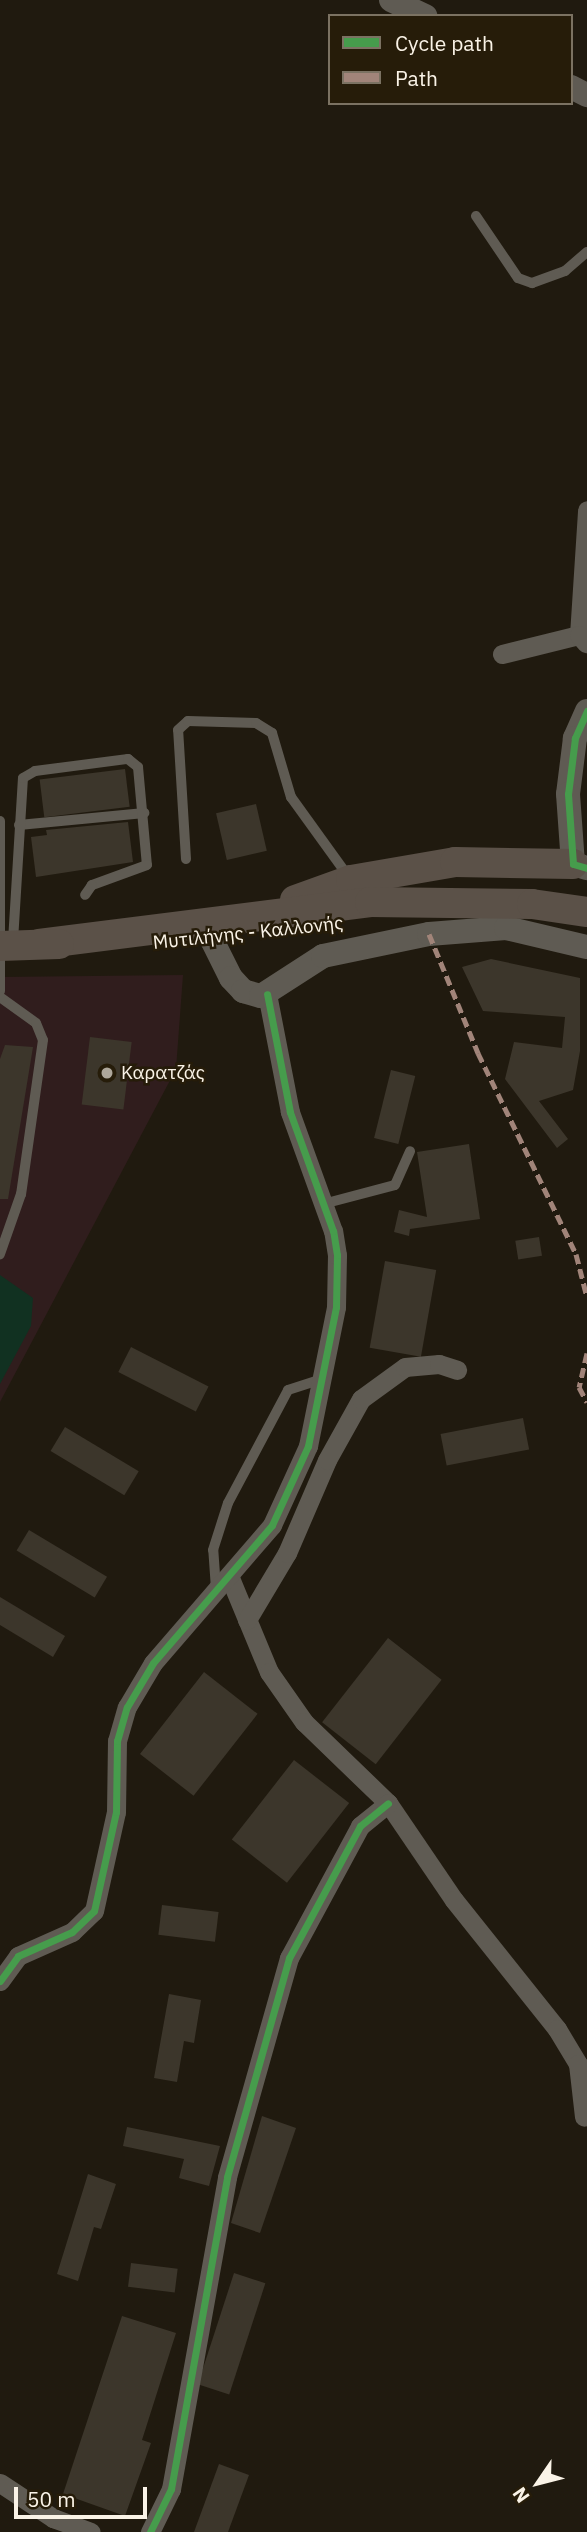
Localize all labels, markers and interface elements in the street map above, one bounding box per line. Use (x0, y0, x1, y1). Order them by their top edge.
legend (328, 14, 573, 105)
text: Cycle path (395, 29, 494, 57)
text: Path (395, 64, 438, 92)
street label: Μυτιλήνης - Καλλονής (152, 912, 344, 954)
place label: Καρατζάς (121, 1062, 205, 1084)
marker: Καρατζάς (99, 1065, 115, 1081)
north arrow (503, 2448, 573, 2518)
scale bar (18, 2472, 150, 2516)
text: N (507, 2483, 535, 2508)
text: 50 m (27, 2485, 76, 2513)

